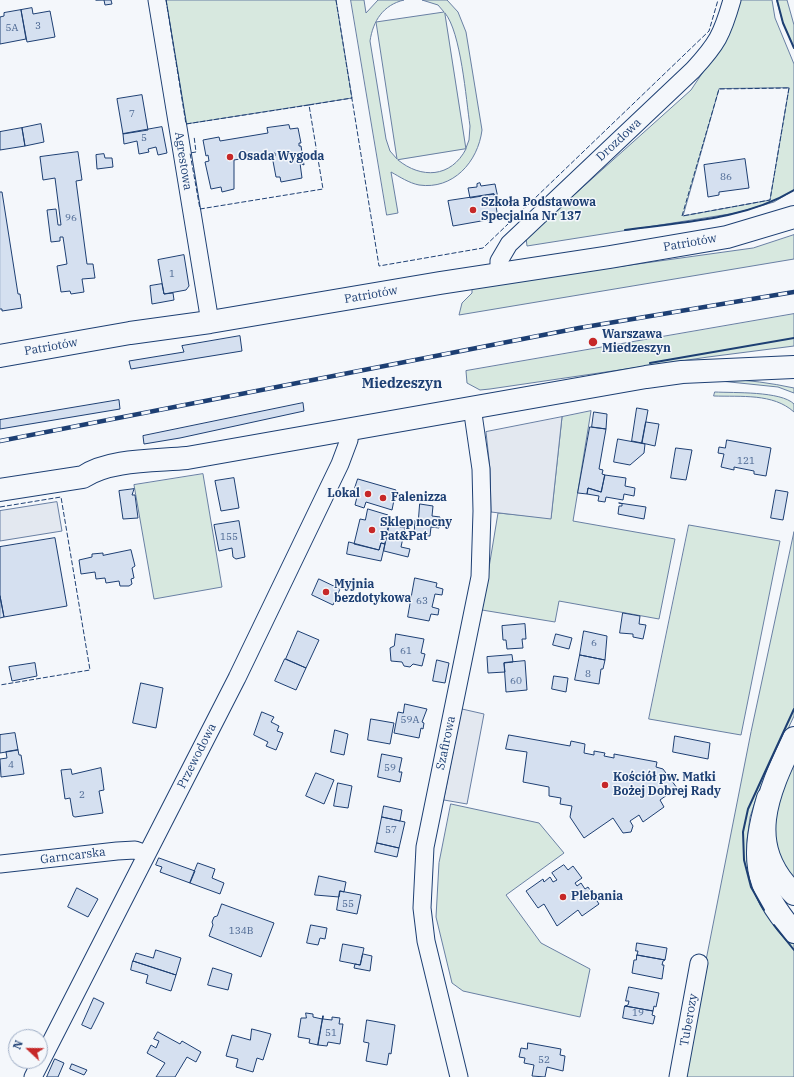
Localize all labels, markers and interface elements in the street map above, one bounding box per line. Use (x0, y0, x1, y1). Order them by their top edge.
house number: 3 (35, 20, 41, 32)
house number: 5A (6, 22, 18, 34)
house number: 7 (129, 108, 135, 120)
street label: Drozdowa (594, 116, 644, 164)
street label: Agrestowa (171, 131, 195, 191)
house number: 5 (141, 132, 147, 144)
place label: Osada Wygoda (238, 150, 324, 164)
marker: Osada Wygoda (225, 152, 235, 162)
house number: 86 (720, 171, 732, 183)
place label: Szkoła Podstawowa Specjalna Nr 137 (481, 196, 596, 224)
marker: Szkoła Podstawowa Specjalna Nr 137 (468, 205, 478, 215)
house number: 96 (65, 212, 77, 224)
street label: Patriotów (662, 231, 718, 255)
house number: 1 (169, 268, 175, 280)
street label: Patriotów (343, 283, 399, 307)
place label: Warszawa Miedzeszyn (602, 328, 671, 356)
street label: Patriotów (23, 335, 79, 359)
marker: Warszawa Miedzeszyn (587, 336, 599, 348)
district label: Miedzeszyn (362, 376, 442, 392)
house number: 121 (737, 455, 755, 467)
place label: Lokal (327, 487, 360, 501)
marker: Lokal (363, 489, 373, 499)
place label: Falenizza (391, 491, 447, 505)
marker: Falenizza (378, 493, 388, 503)
place label: Sklep nocny Pat&Pat (380, 516, 452, 544)
marker: Sklep nocny Pat&Pat (367, 525, 377, 535)
house number: 155 (220, 531, 238, 543)
place label: Myjnia bezdotykowa (334, 578, 411, 606)
marker: Myjnia bezdotykowa (321, 587, 331, 597)
house number: 63 (416, 595, 428, 607)
house number: 6 (591, 637, 597, 649)
house number: 61 (400, 645, 412, 657)
house number: 8 (585, 668, 591, 680)
house number: 60 (510, 675, 522, 687)
house number: 59A (401, 714, 419, 726)
street label: Szafirowa (433, 715, 459, 771)
street label: Przewodowa (174, 721, 220, 791)
house number: 4 (8, 759, 14, 771)
house number: 59 (384, 762, 396, 774)
place label: Kościół pw. Matki Bożej Dobrej Rady (613, 771, 721, 799)
marker: Kościół pw. Matki Bożej Dobrej Rady (600, 780, 610, 790)
house number: 2 (79, 789, 85, 801)
house number: 57 (385, 824, 397, 836)
street label: Garncarska (39, 845, 107, 867)
place label: Plebania (571, 890, 623, 904)
marker: Plebania (558, 892, 568, 902)
house number: 55 (342, 898, 354, 910)
house number: 134B (229, 925, 253, 937)
street label: Tuberozy (677, 993, 701, 1047)
house number: 19 (632, 1007, 644, 1019)
house number: 51 (325, 1027, 337, 1039)
north arrow (8, 1029, 48, 1069)
text: N (10, 1038, 26, 1052)
house number: 52 (538, 1054, 550, 1066)

